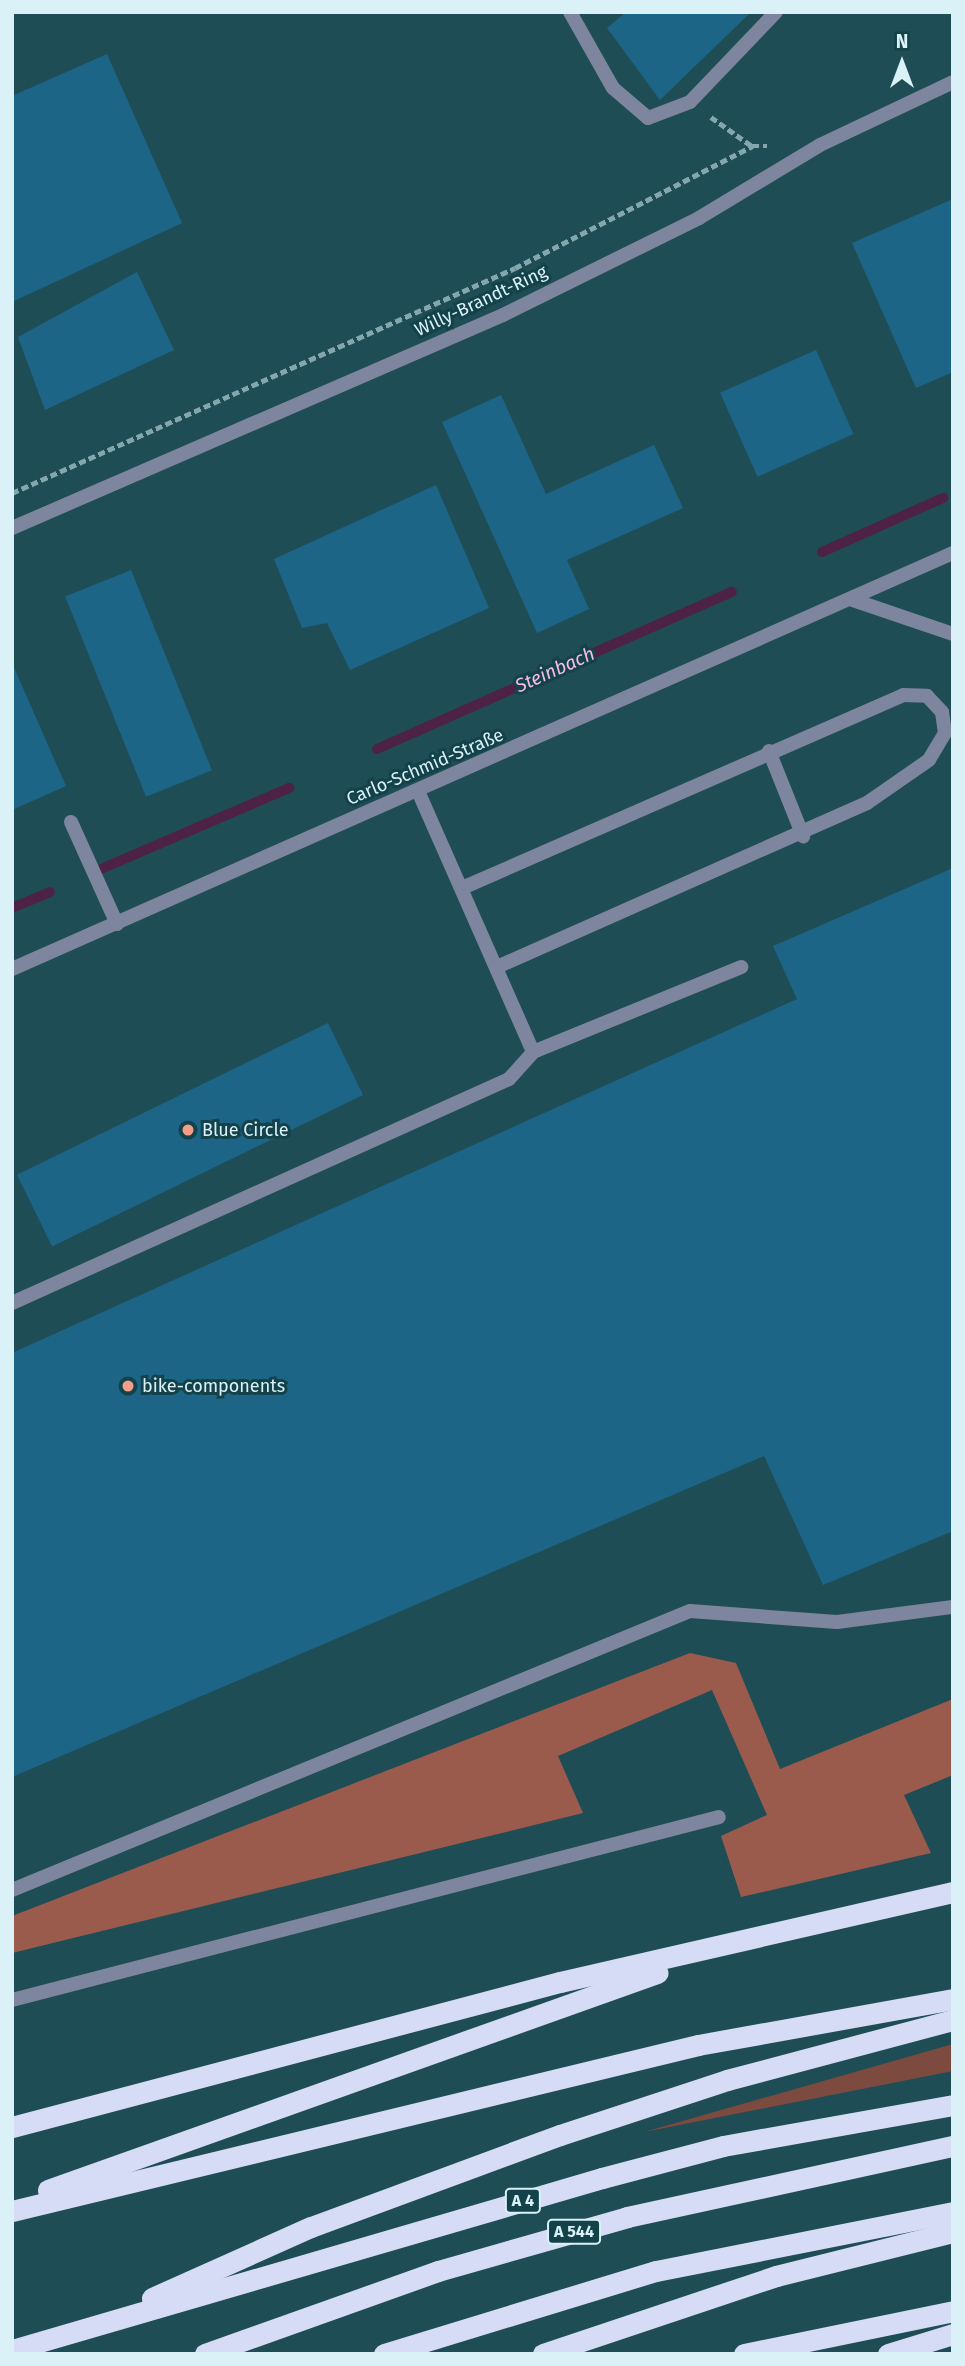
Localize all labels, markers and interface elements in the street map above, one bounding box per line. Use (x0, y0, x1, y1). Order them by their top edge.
north arrow (867, 28, 937, 98)
text: N (896, 30, 908, 53)
street label: Willy-Brandt-Ring (411, 261, 551, 341)
water label: Steinbach (512, 642, 598, 698)
street label: Carlo-Schmid-Straße (343, 724, 507, 810)
place label: Blue Circle (202, 1119, 288, 1141)
marker: Blue Circle (180, 1122, 196, 1138)
place label: bike-components (142, 1375, 285, 1397)
marker: bike-components (120, 1378, 136, 1394)
road number: A 4 (504, 2188, 542, 2214)
road number: A 544 (546, 2220, 602, 2244)

